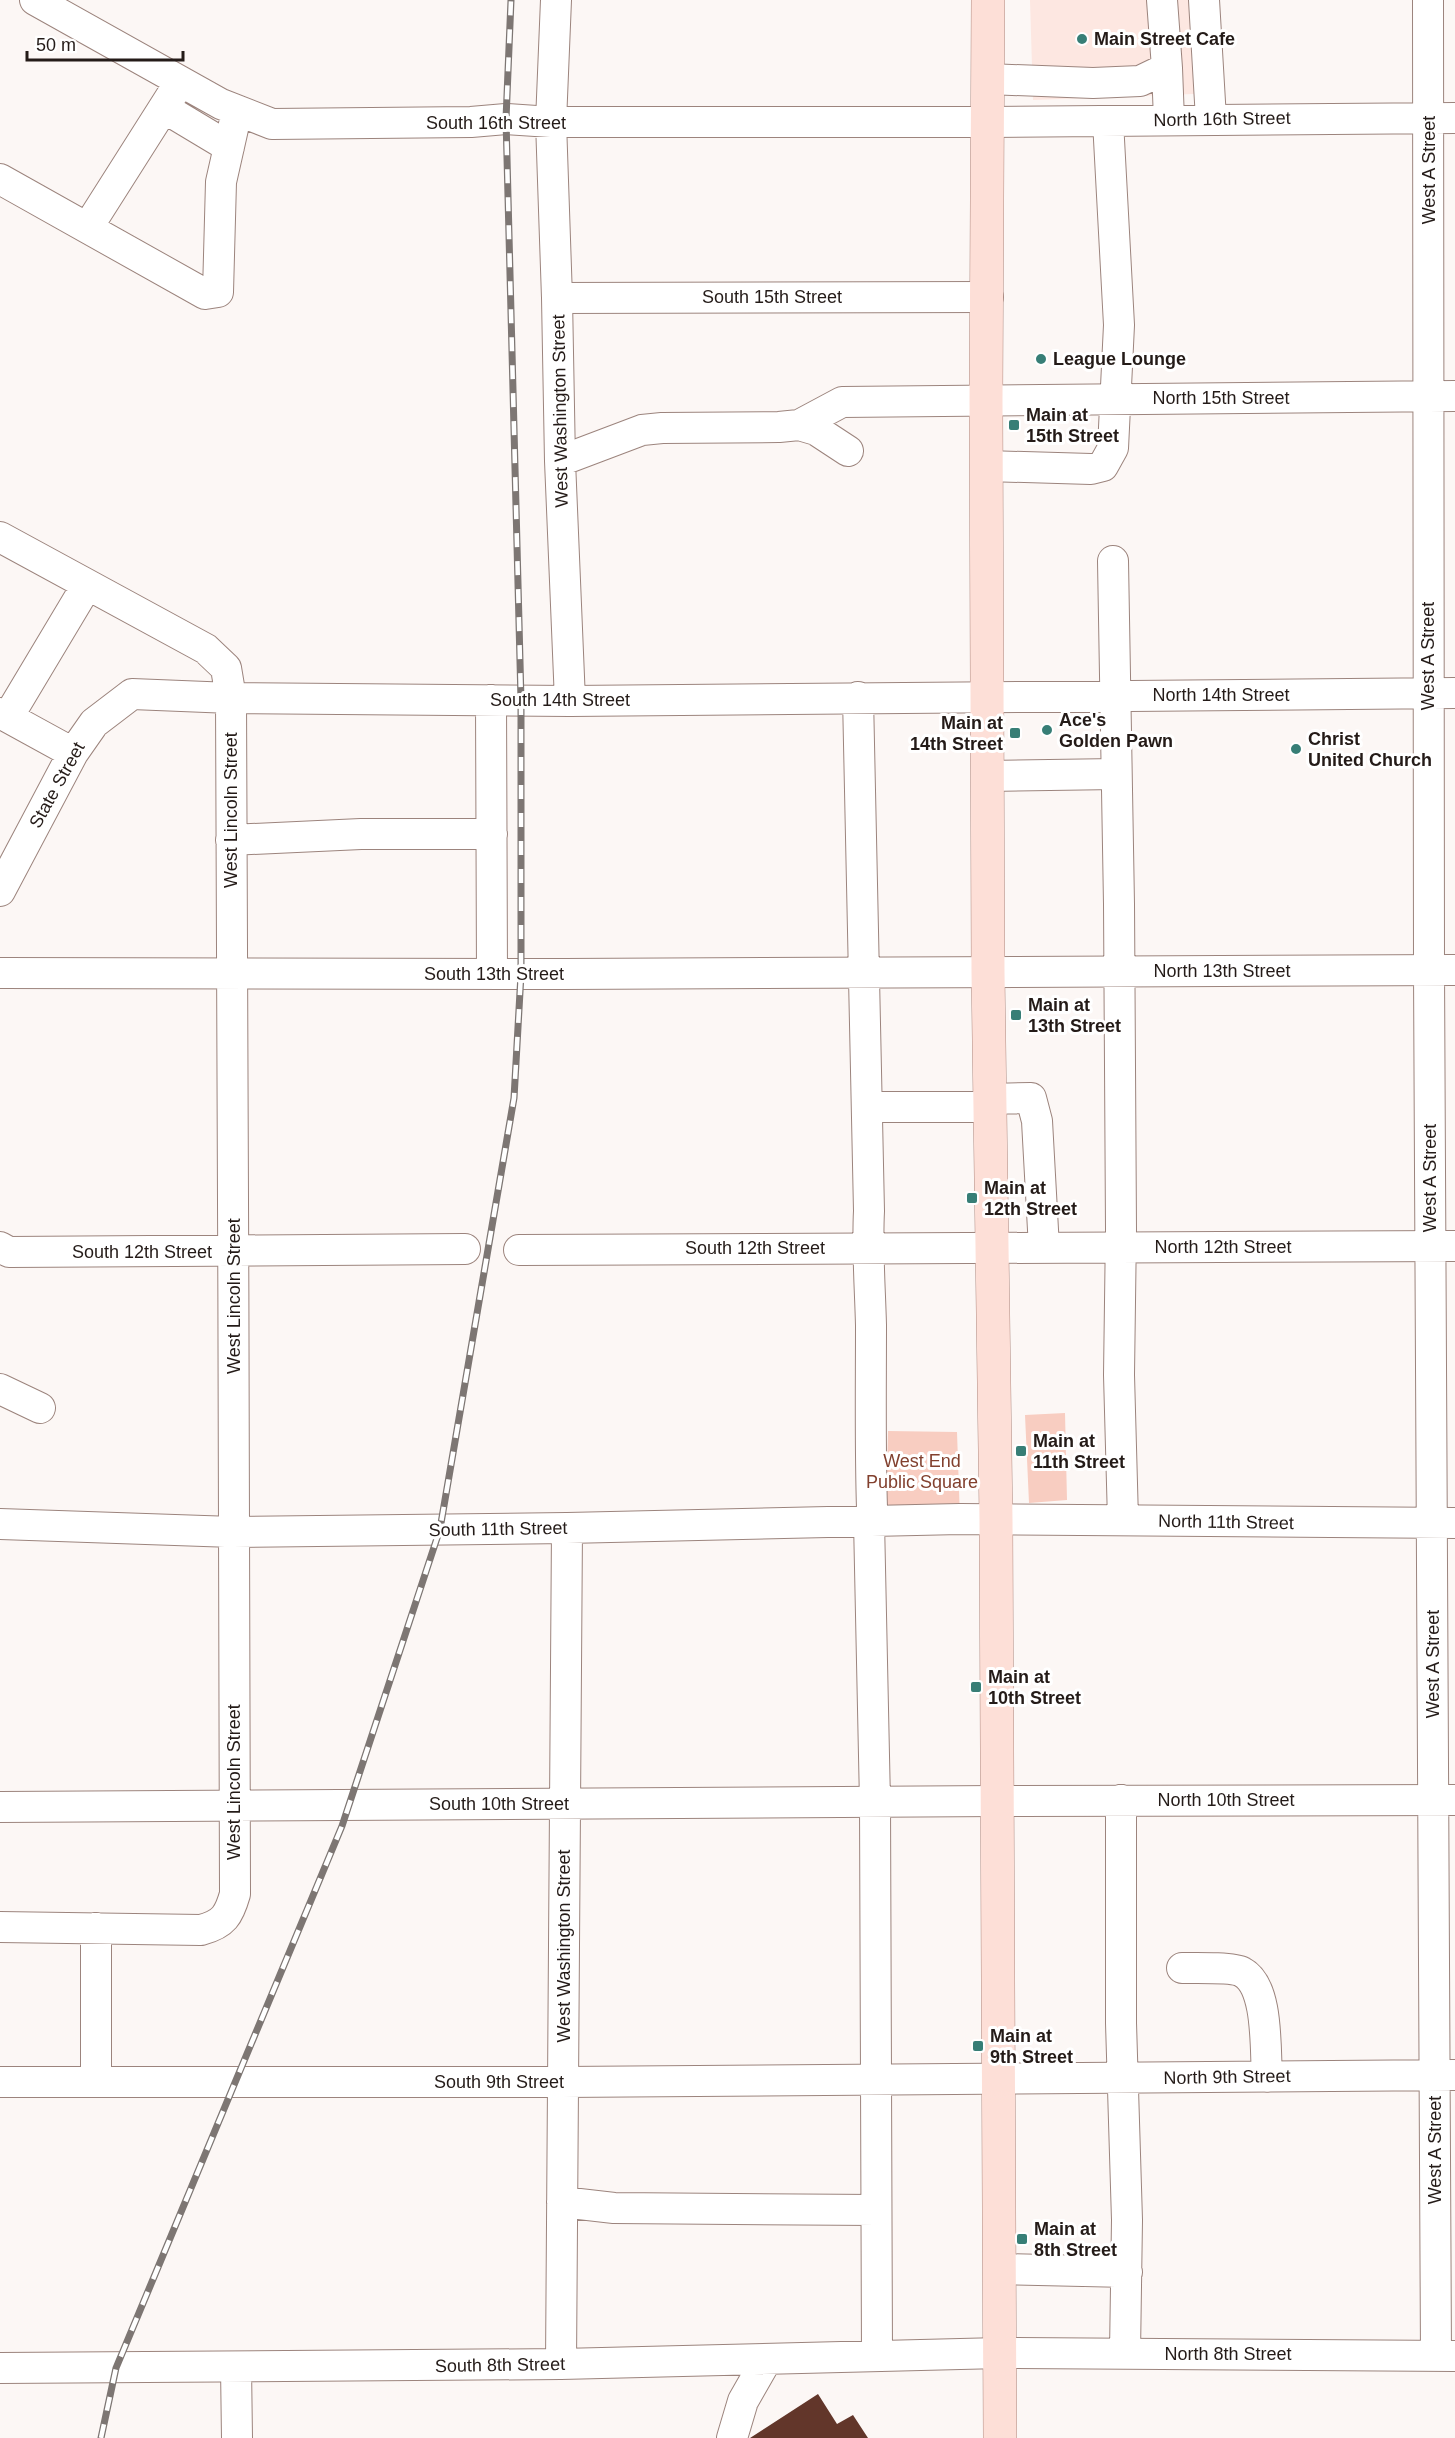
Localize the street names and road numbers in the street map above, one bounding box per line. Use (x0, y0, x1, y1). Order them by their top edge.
street label: North 16th Street (1153, 108, 1291, 130)
street label: South 16th Street (426, 113, 566, 133)
street label: West A Street (1419, 116, 1439, 224)
street label: South 15th Street (702, 287, 842, 307)
street label: West Washington Street (548, 314, 572, 508)
street label: North 15th Street (1152, 388, 1290, 408)
street label: West A Street (1418, 602, 1438, 710)
street label: North 14th Street (1152, 685, 1290, 705)
street label: South 14th Street (490, 690, 630, 710)
street label: West Lincoln Street (221, 732, 241, 888)
street label: State Street (25, 739, 89, 831)
street label: North 13th Street (1153, 961, 1291, 981)
street label: South 13th Street (424, 964, 564, 984)
street label: West A Street (1420, 1124, 1440, 1232)
street label: West Lincoln Street (224, 1218, 244, 1374)
street label: North 12th Street (1154, 1237, 1292, 1257)
street label: South 12th Street (685, 1238, 825, 1258)
street label: South 12th Street (72, 1242, 212, 1262)
street label: North 11th Street (1158, 1511, 1294, 1533)
street label: South 11th Street (428, 1518, 568, 1540)
street label: West A Street (1423, 1610, 1443, 1718)
street label: West Lincoln Street (224, 1704, 244, 1860)
street label: North 10th Street (1157, 1790, 1295, 1810)
street label: South 10th Street (429, 1794, 569, 1814)
street label: West Washington Street (554, 1849, 574, 2043)
street label: North 9th Street (1163, 2066, 1291, 2088)
street label: South 9th Street (434, 2072, 564, 2092)
street label: West A Street (1425, 2096, 1445, 2204)
street label: North 8th Street (1164, 2344, 1292, 2364)
street label: South 8th Street (435, 2354, 565, 2376)

